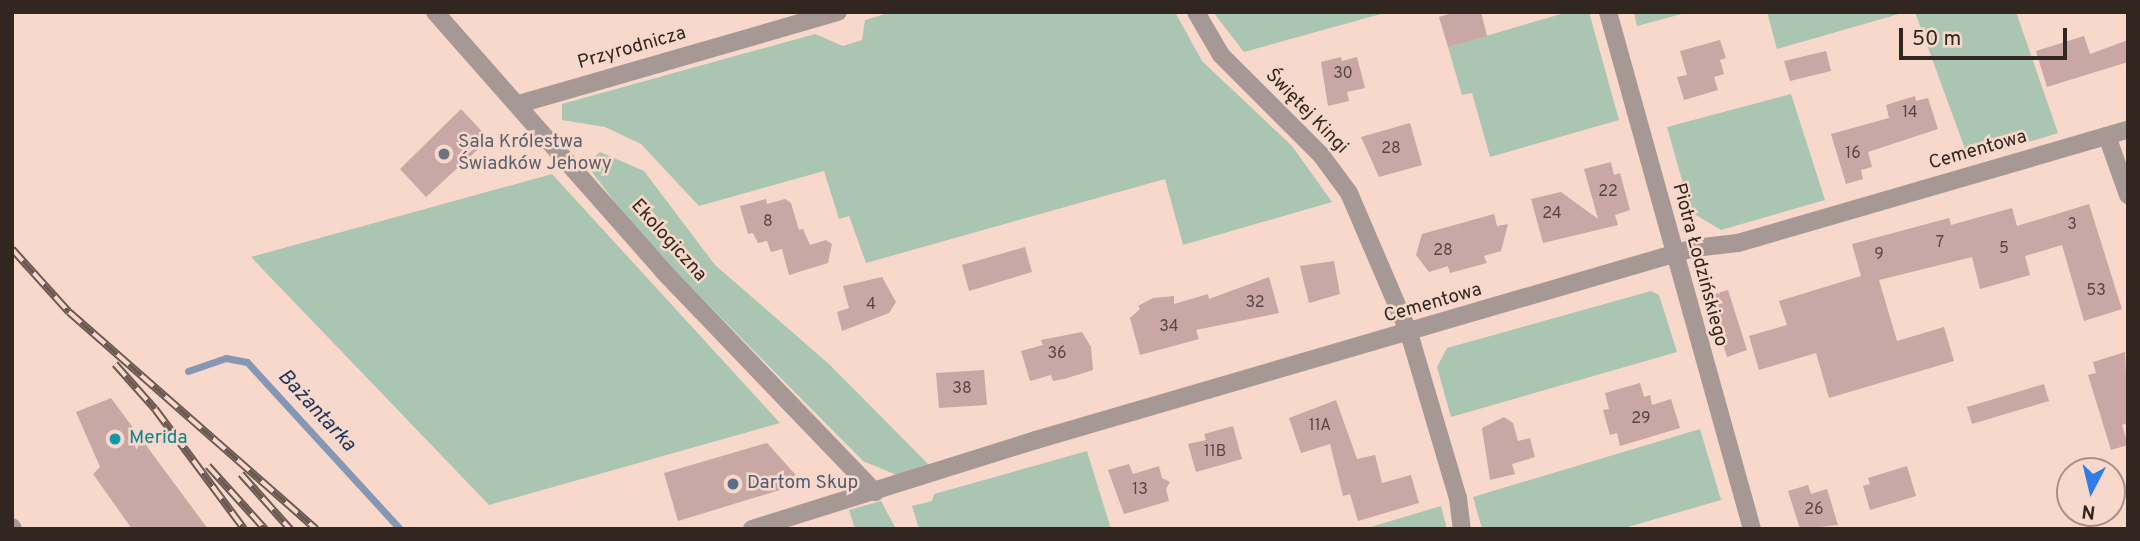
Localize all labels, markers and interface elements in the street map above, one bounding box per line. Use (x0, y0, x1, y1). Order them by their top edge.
scale bar (1902, 14, 2070, 58)
street label: Przyrodnicza (575, 23, 689, 75)
text: 50 m (1912, 26, 1961, 53)
house number: 30 (1333, 64, 1353, 84)
street label: Świętej Kingi (1260, 65, 1352, 159)
house number: 14 (1902, 103, 1918, 123)
street label: Cementowa (1926, 126, 2030, 176)
place label: Sala Królestwa Świadków Jehowy (458, 132, 612, 176)
house number: 28 (1381, 139, 1401, 159)
house number: 16 (1845, 144, 1861, 164)
marker: Sala Królestwa Świadków Jehowy (436, 146, 452, 162)
street label: Piotra Łodzińskiego (1666, 181, 1732, 349)
house number: 22 (1598, 182, 1618, 202)
street label: Ekologiczna (625, 195, 711, 287)
house number: 24 (1542, 204, 1562, 224)
house number: 8 (763, 212, 773, 232)
house number: 3 (2067, 215, 2077, 235)
house number: 7 (1936, 233, 1944, 253)
house number: 5 (1999, 239, 2009, 259)
house number: 28 (1433, 241, 1453, 261)
house number: 9 (1874, 245, 1884, 265)
street label: Cementowa (1381, 279, 1485, 329)
house number: 53 (2086, 281, 2106, 301)
house number: 32 (1245, 293, 1265, 313)
house number: 4 (866, 295, 876, 315)
house number: 34 (1159, 317, 1179, 337)
house number: 36 (1047, 344, 1067, 364)
water label: Bażantarka (272, 365, 360, 457)
house number: 38 (952, 379, 972, 399)
house number: 29 (1631, 409, 1651, 429)
house number: 11A (1309, 416, 1331, 436)
place label: Merida (129, 428, 188, 450)
marker: Merida (107, 431, 123, 447)
house number: 11B (1204, 442, 1226, 462)
north arrow (2056, 457, 2126, 527)
place label: Dartom Skup (747, 473, 858, 495)
marker: Dartom Skup (725, 476, 741, 492)
house number: 13 (1132, 480, 1148, 500)
text: N (2080, 498, 2097, 524)
house number: 26 (1804, 500, 1824, 520)

